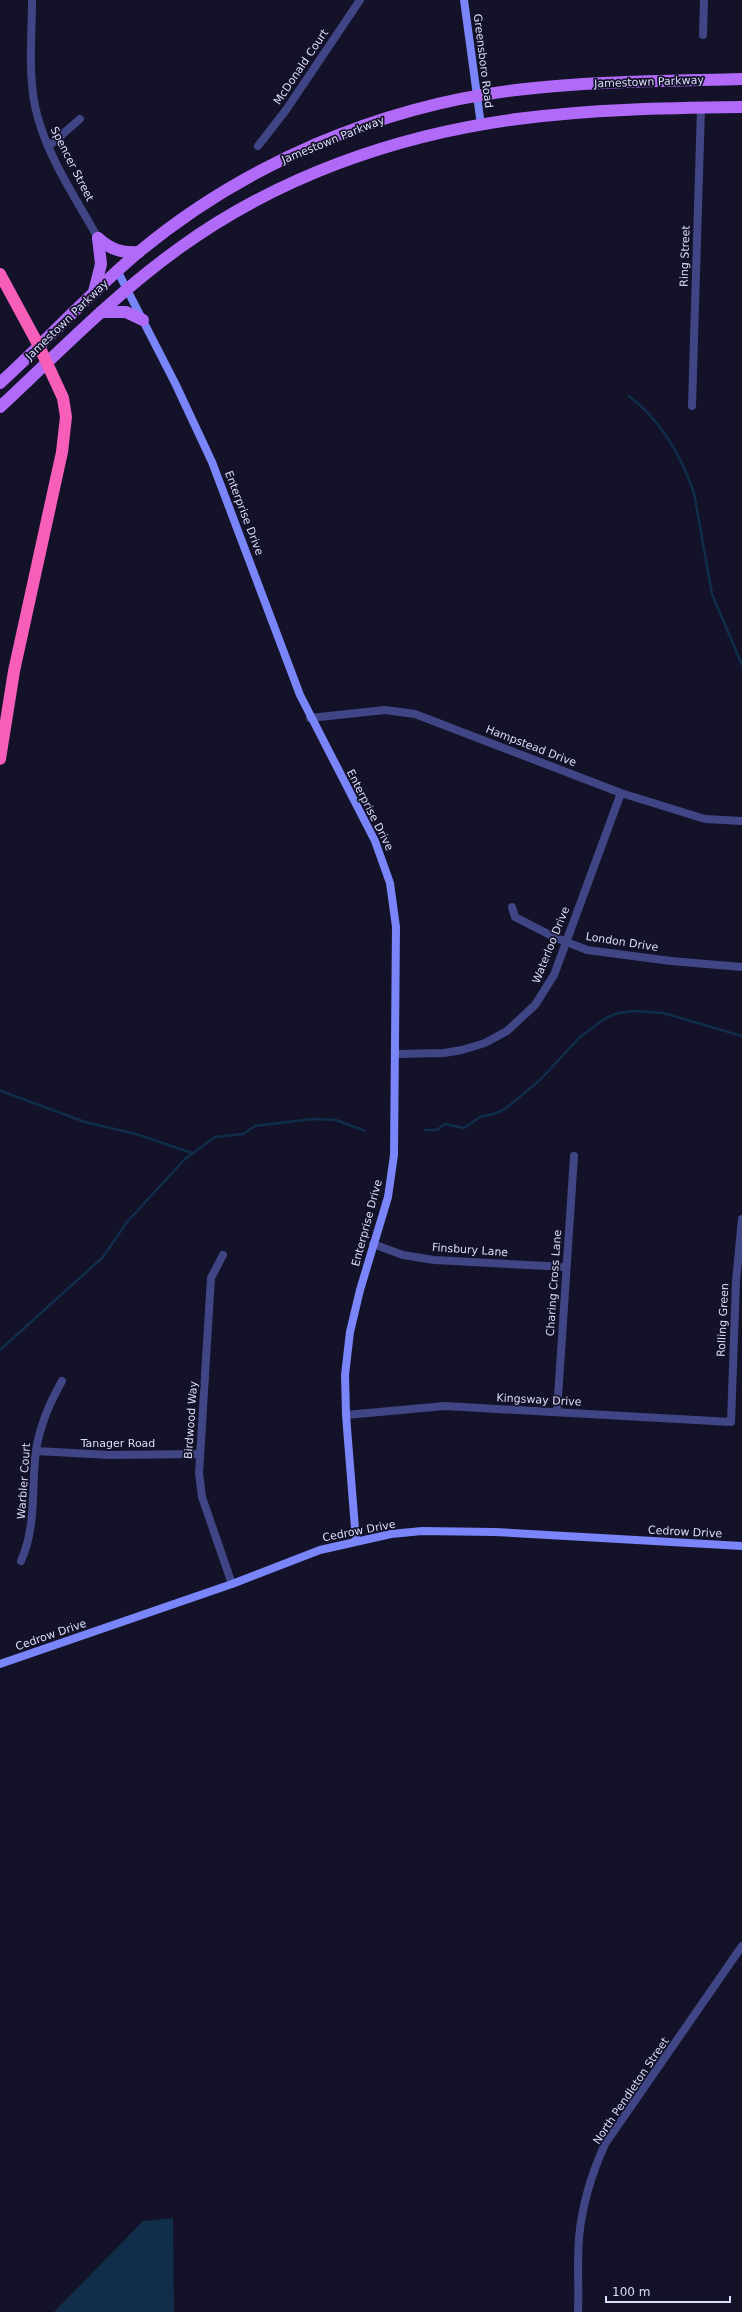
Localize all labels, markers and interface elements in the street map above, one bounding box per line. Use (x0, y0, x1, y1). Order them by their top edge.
street label: Greensboro Road (471, 13, 495, 109)
street label: McDonald Court (271, 26, 331, 107)
street label: Jamestown Parkway (593, 74, 705, 90)
street label: Jamestown Parkway (279, 113, 387, 167)
street label: Spencer Street (48, 125, 97, 204)
street label: Ring Street (677, 224, 693, 287)
street label: Jamestown Parkway (22, 277, 111, 363)
street label: Enterprise Drive (222, 469, 266, 557)
street label: Hampstead Drive (484, 723, 578, 769)
street label: Enterprise Drive (344, 767, 396, 853)
street label: Waterloo Drive (530, 904, 572, 985)
street label: London Drive (585, 930, 659, 954)
street label: Enterprise Drive (349, 1178, 385, 1268)
street label: Charing Cross Lane (544, 1229, 564, 1337)
street label: Finsbury Lane (431, 1241, 509, 1259)
street label: Rolling Green (715, 1283, 731, 1357)
street label: Birdwood Way (182, 1380, 200, 1459)
street label: Kingsway Drive (496, 1391, 582, 1409)
street label: Tanager Road (80, 1437, 155, 1450)
street label: Warbler Court (15, 1442, 33, 1520)
street label: Cedrow Drive (321, 1517, 397, 1544)
street label: Cedrow Drive (648, 1524, 723, 1540)
street label: Cedrow Drive (14, 1617, 88, 1653)
street label: North Pendleton Street (590, 2035, 672, 2147)
scale bar (606, 2278, 730, 2304)
text: 100 m (612, 2285, 650, 2299)

